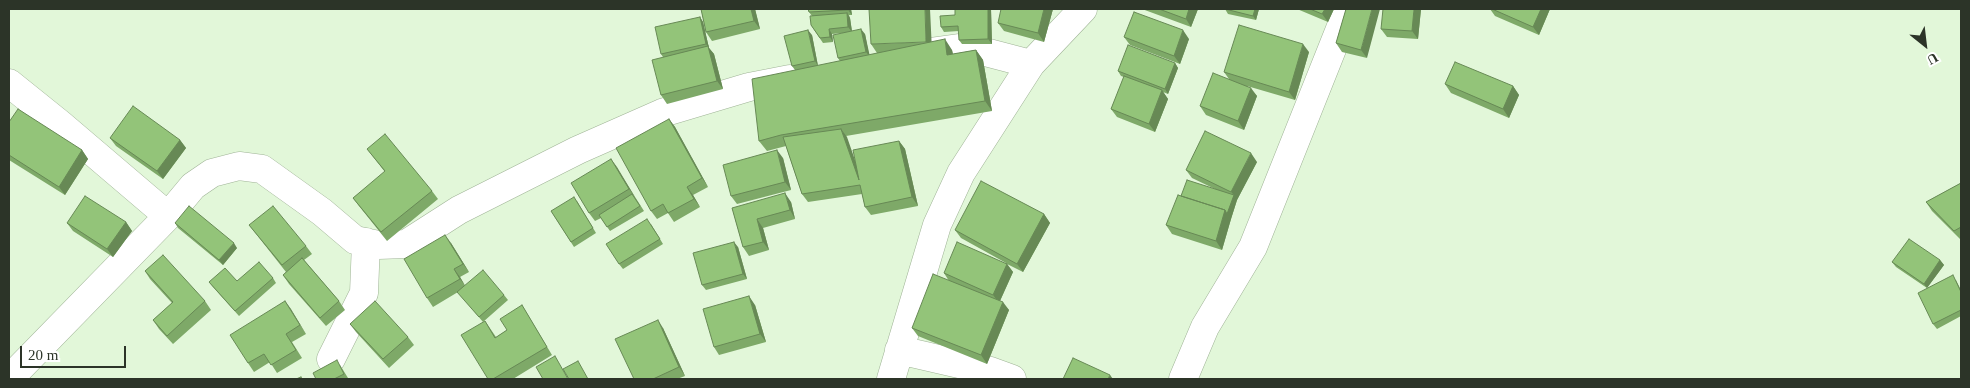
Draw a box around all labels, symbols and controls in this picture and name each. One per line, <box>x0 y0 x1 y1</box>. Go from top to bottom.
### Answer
north arrow <box>1900 20 1950 70</box>
text: U <box>1924 50 1941 68</box>
scale bar <box>22 336 129 368</box>
text: 20 m <box>28 347 58 363</box>

